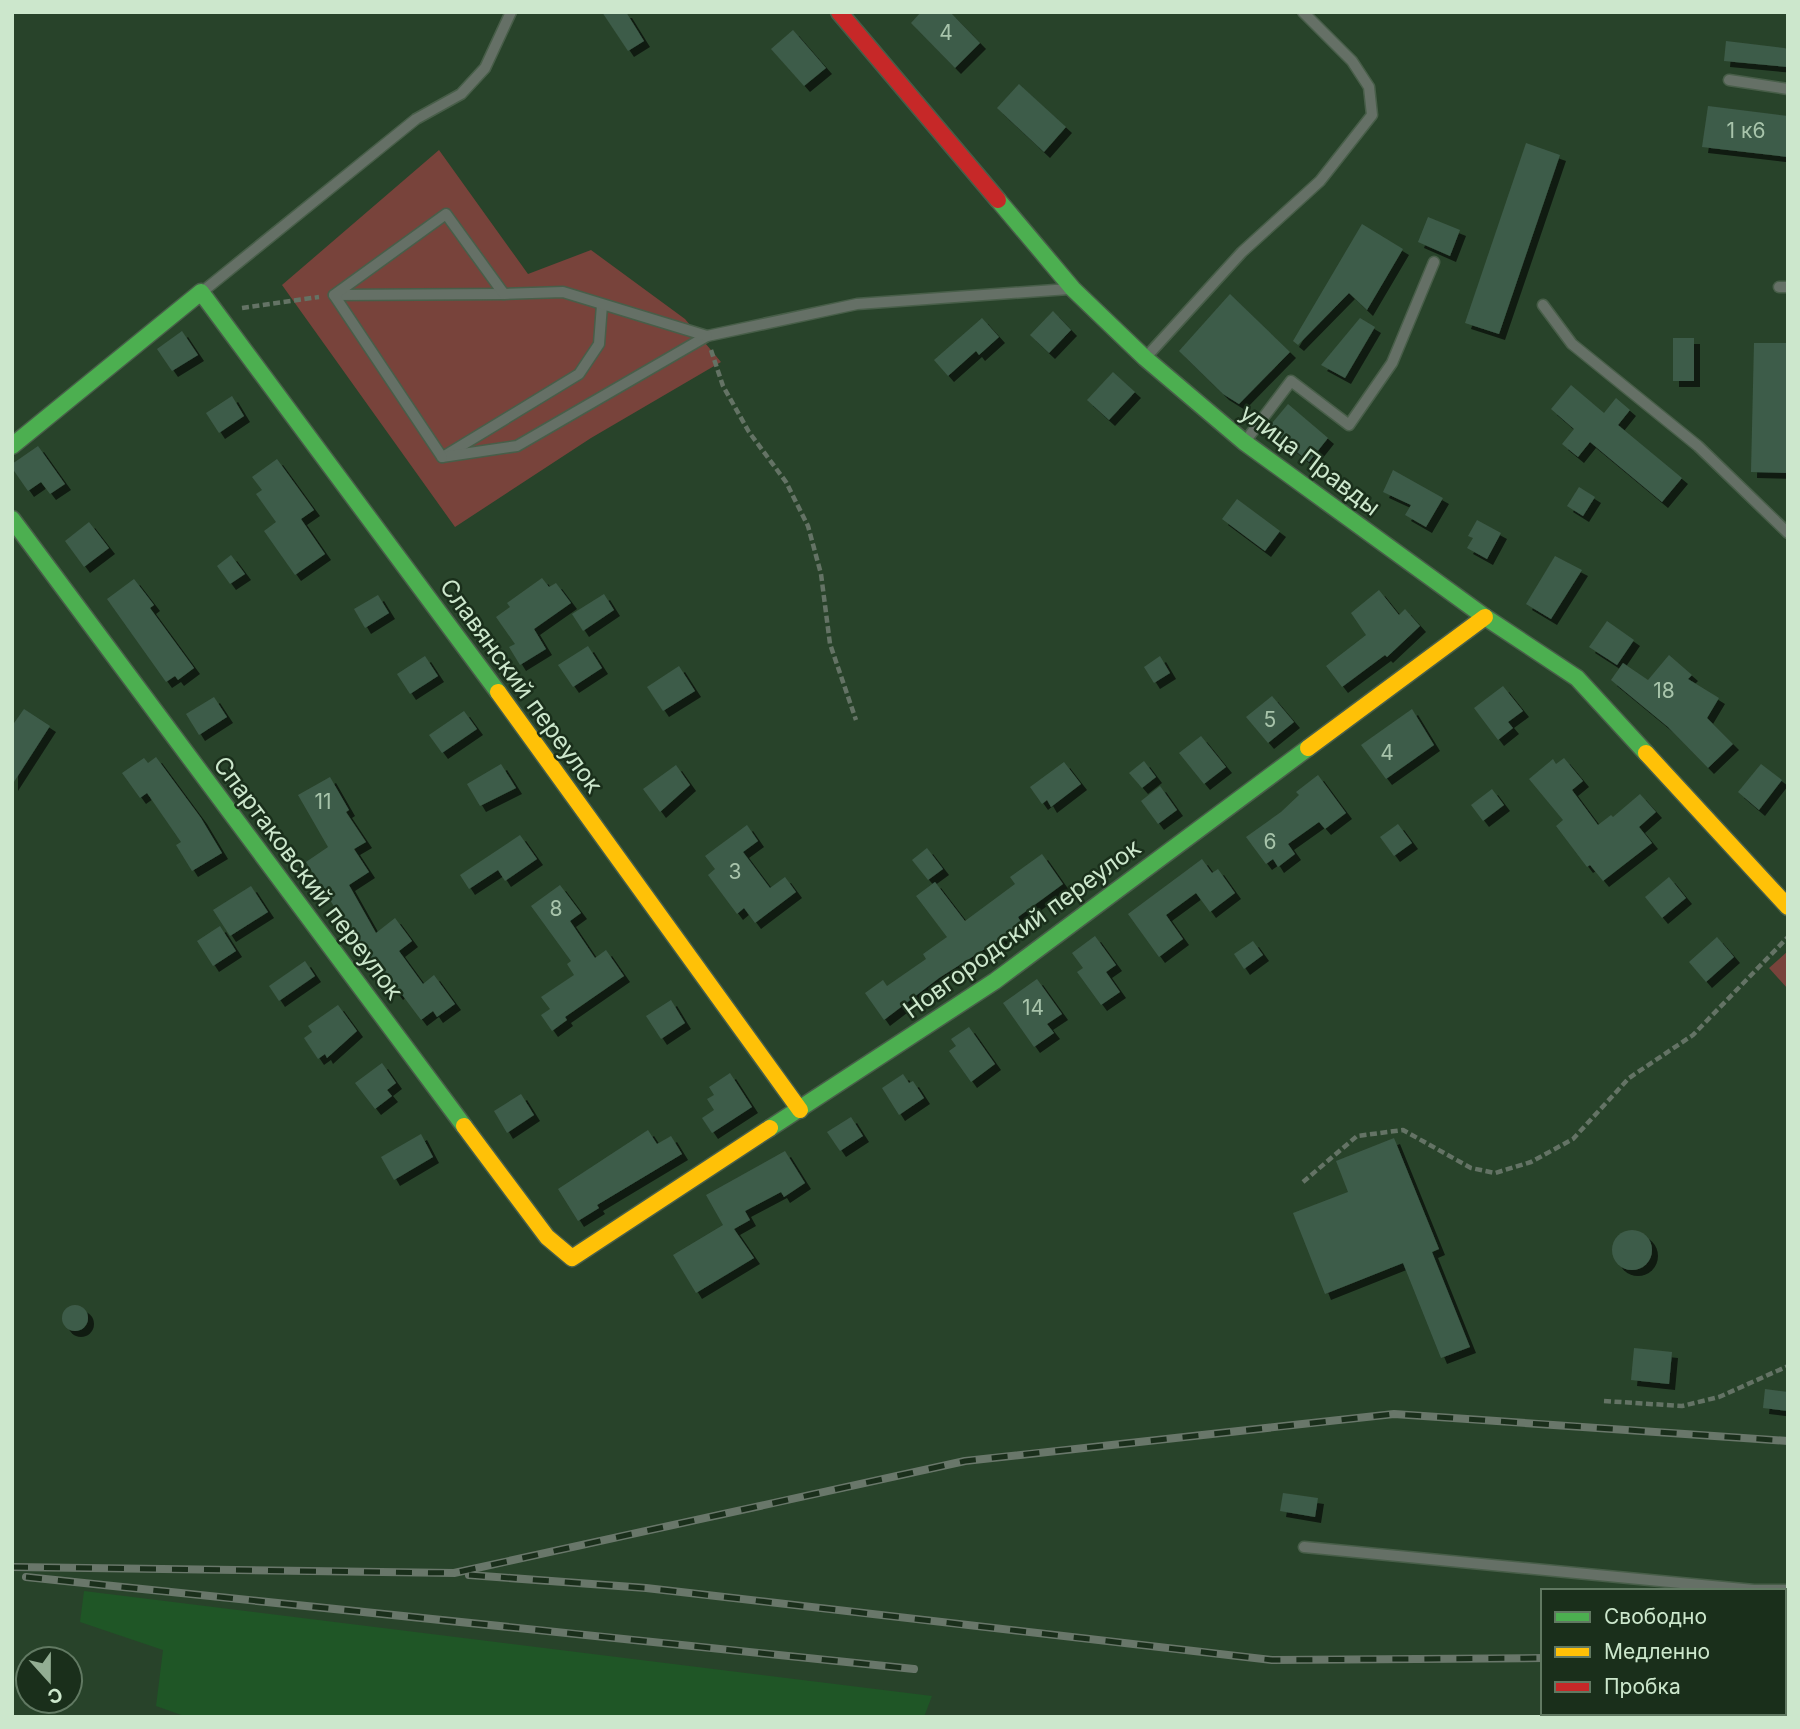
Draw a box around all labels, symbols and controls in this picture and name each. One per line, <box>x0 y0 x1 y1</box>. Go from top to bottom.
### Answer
house number: 4 <box>939 20 953 45</box>
house number: 1 к6 <box>1727 118 1765 143</box>
street label: улица Правды <box>1235 398 1386 522</box>
street label: Славянский переулок <box>434 573 609 798</box>
house number: 18 <box>1653 678 1675 703</box>
house number: 5 <box>1264 707 1276 732</box>
house number: 4 <box>1380 740 1394 765</box>
street label: Спартаковский переулок <box>208 751 409 1005</box>
house number: 11 <box>314 789 332 814</box>
house number: 6 <box>1263 829 1277 854</box>
street label: Новгородский переулок <box>897 833 1146 1024</box>
house number: 3 <box>729 859 741 884</box>
house number: 8 <box>550 896 563 921</box>
house number: 14 <box>1022 995 1044 1020</box>
legend <box>1541 1589 1786 1715</box>
text: Свободно <box>1604 1604 1707 1629</box>
text: Медленно <box>1604 1639 1710 1664</box>
north arrow <box>14 1645 84 1715</box>
text: Пробка <box>1604 1674 1681 1699</box>
text: С <box>44 1682 66 1709</box>

